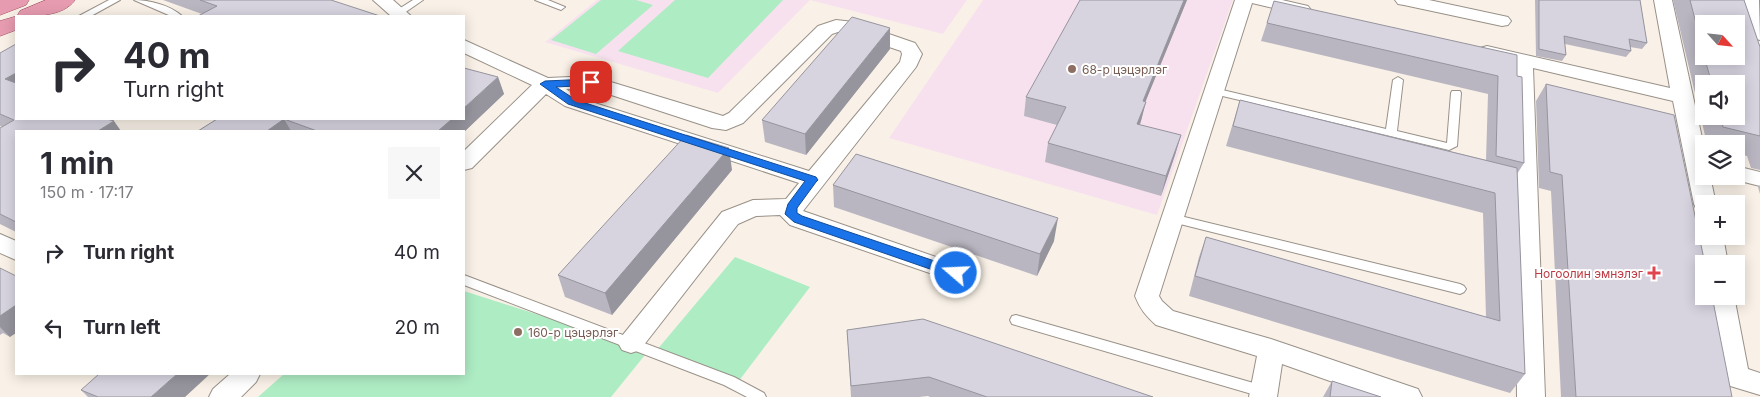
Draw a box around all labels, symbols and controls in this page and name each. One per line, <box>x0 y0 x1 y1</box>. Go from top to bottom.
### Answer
north arrow <box>1695 15 1745 65</box>
map controls <box>1695 15 1745 305</box>
text: 40 m <box>123 34 211 76</box>
icon: right <box>40 35 105 100</box>
pin <box>570 61 612 103</box>
place label: 68-р цэцэрлэг <box>1082 62 1167 77</box>
marker: 68-р цэцэрлэг <box>1066 63 1078 75</box>
icon: arrive <box>577 68 605 96</box>
button: sound <box>1695 75 1745 125</box>
text: Turn right <box>123 76 224 102</box>
button: layers <box>1695 135 1745 185</box>
text: 1 min <box>40 145 114 181</box>
button: close <box>388 147 440 199</box>
text: 150 m · 17:17 <box>40 182 134 202</box>
button: + <box>1695 195 1745 245</box>
icon: right <box>40 239 68 267</box>
text: Turn right <box>83 241 174 264</box>
text: 40 m <box>394 241 440 264</box>
position arrow <box>929 246 981 298</box>
button: − <box>1695 255 1745 305</box>
place label: Ногоолин эмнэлэг <box>1534 266 1643 281</box>
marker: Ногоолин эмнэлэг <box>1647 266 1661 280</box>
icon: left <box>40 314 68 342</box>
text: Turn left <box>83 316 161 339</box>
text: 20 m <box>394 316 440 339</box>
place label: 160-р цэцэрлэг <box>528 325 618 340</box>
marker: 160-р цэцэрлэг <box>512 326 524 338</box>

